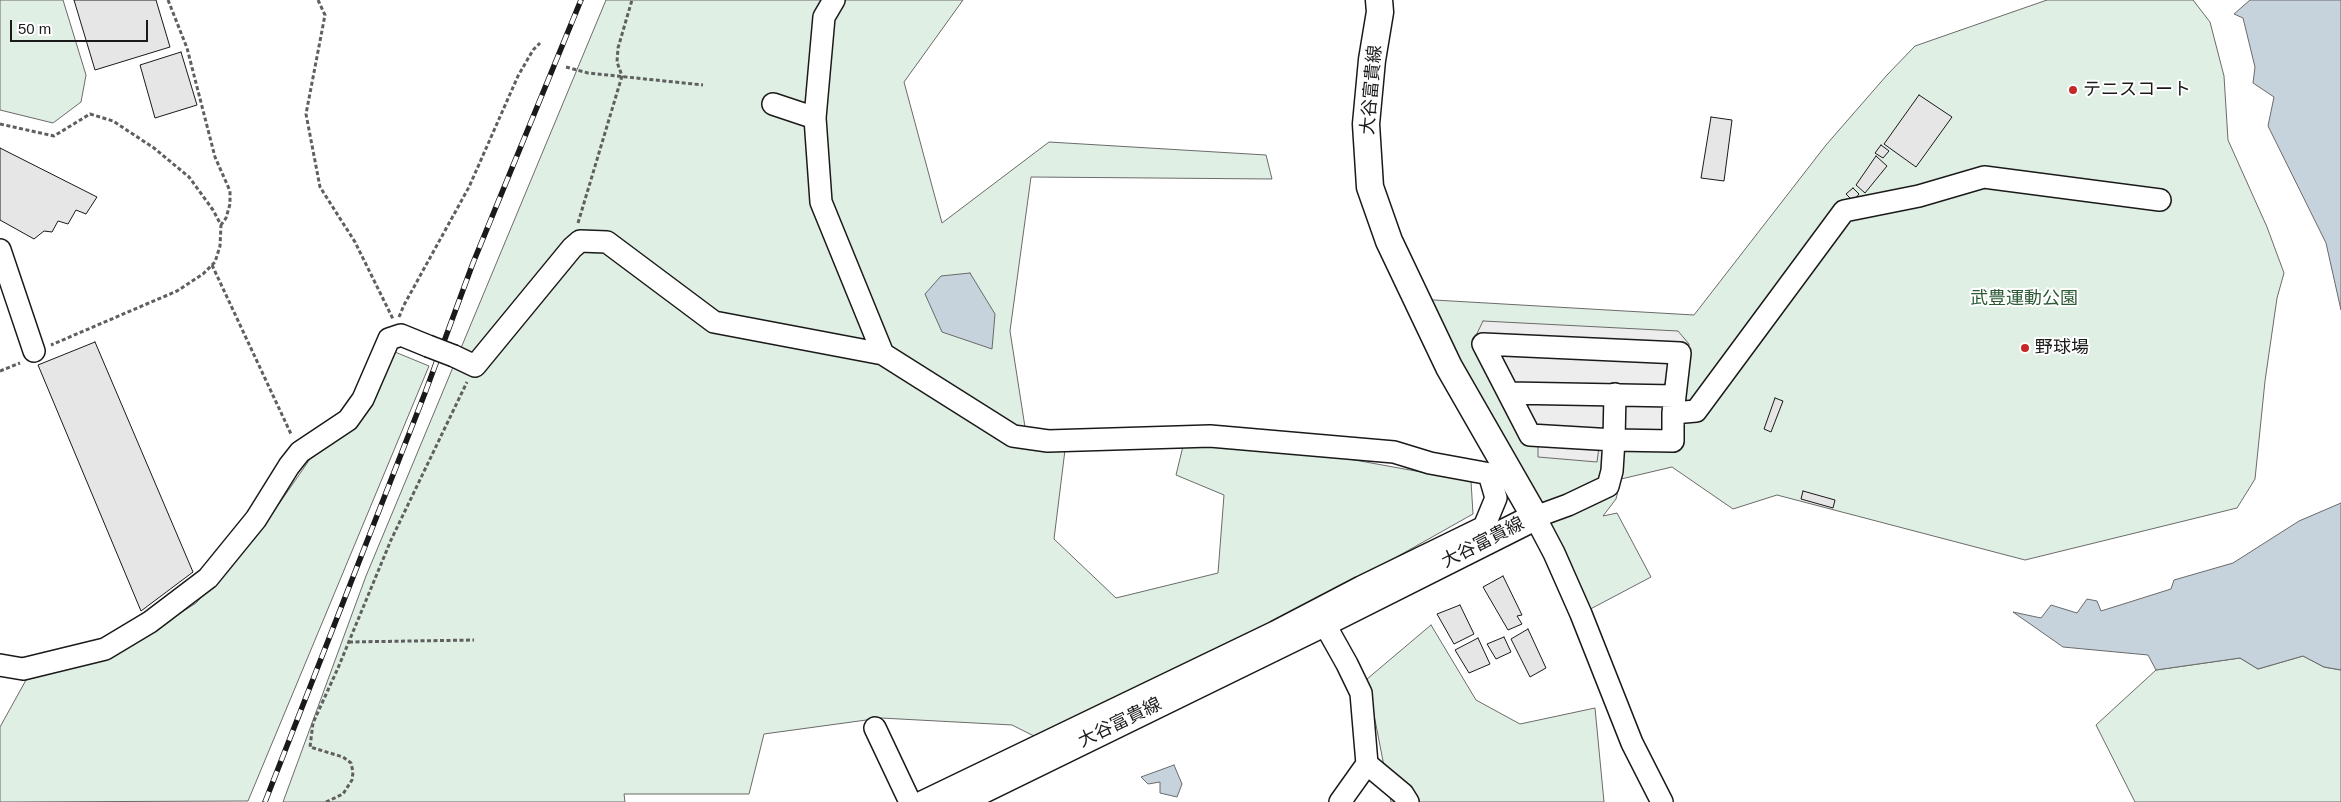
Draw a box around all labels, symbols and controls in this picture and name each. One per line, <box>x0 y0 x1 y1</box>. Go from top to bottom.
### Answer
scale bar <box>12 10 150 42</box>
text: 50 m <box>18 20 51 37</box>
street label: 大谷富貴線 <box>1357 44 1387 136</box>
place label: テニスコート <box>2083 79 2191 101</box>
marker: テニスコート <box>2067 84 2079 96</box>
park label: 武豊運動公園 <box>1970 288 2078 310</box>
place label: 野球場 <box>2035 337 2089 359</box>
marker: 野球場 <box>2019 342 2031 354</box>
street label: 大谷富貴線 <box>1438 513 1528 573</box>
street label: 大谷富貴線 <box>1075 694 1165 752</box>

